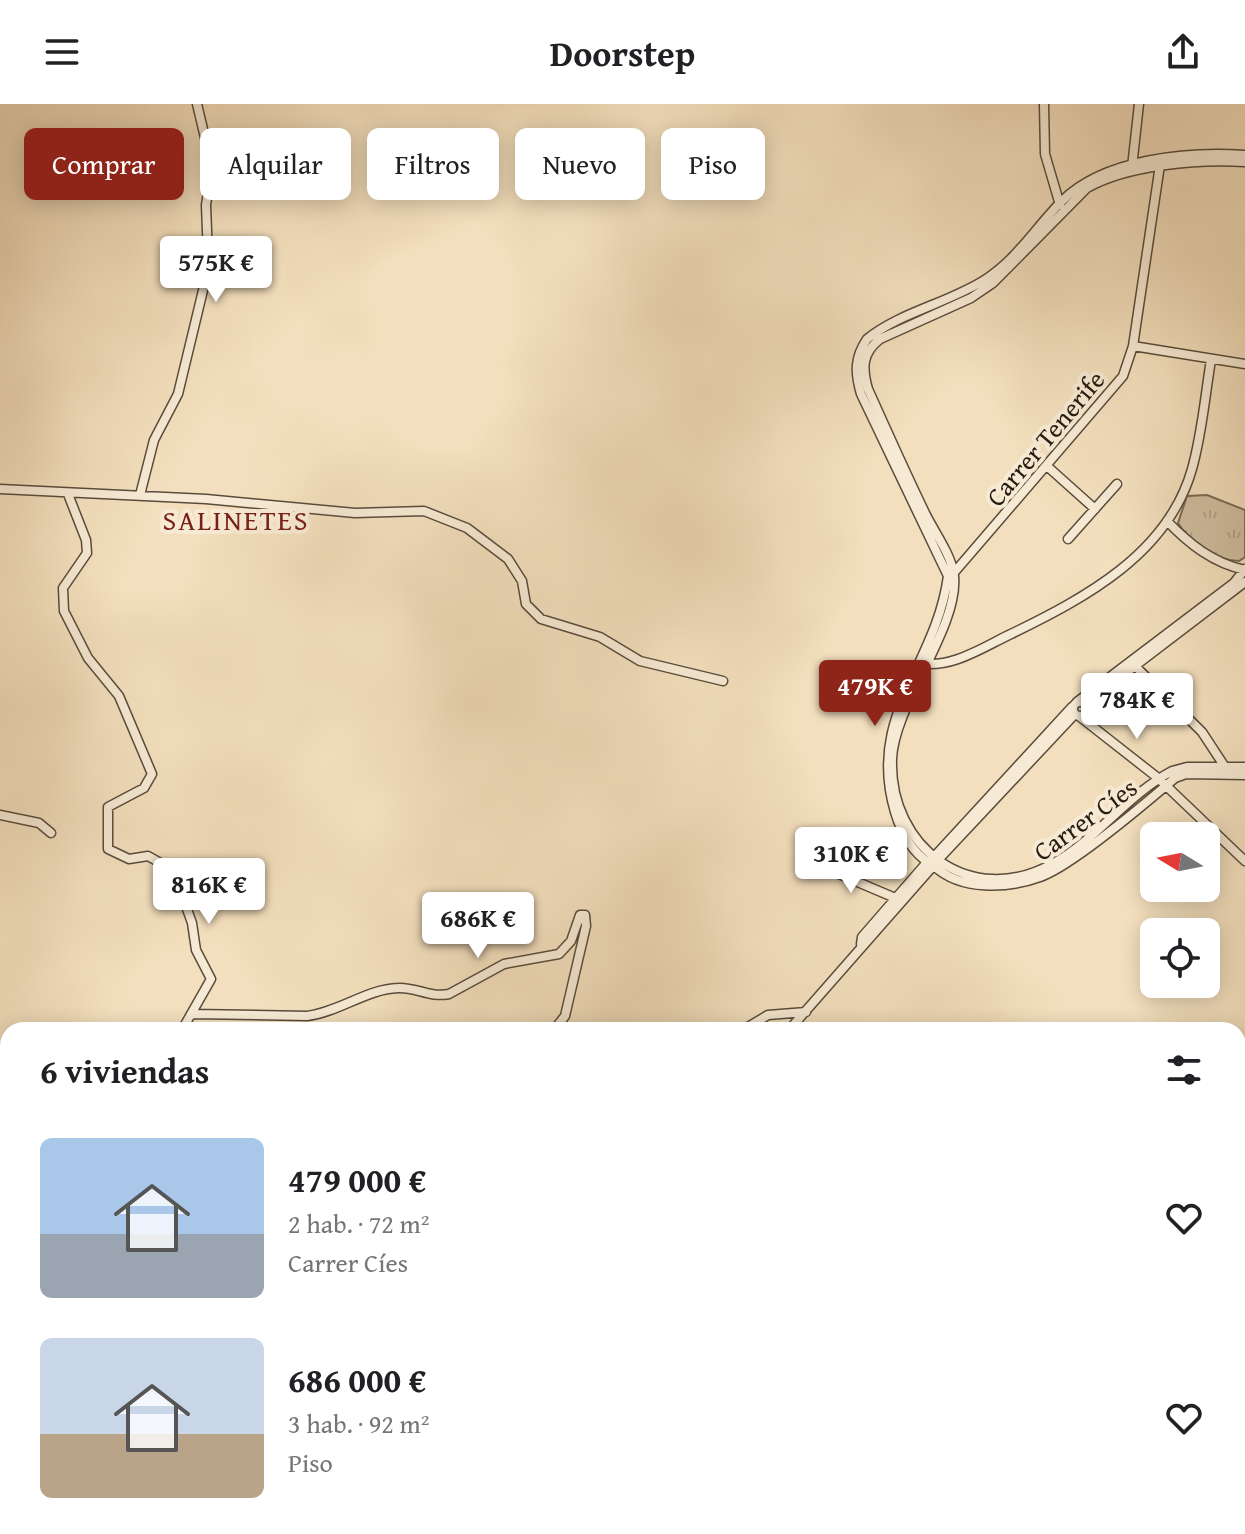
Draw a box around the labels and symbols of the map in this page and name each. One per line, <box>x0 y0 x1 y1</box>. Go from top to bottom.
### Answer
pin: 575K € <box>151 236 281 304</box>
street label: Carrer Tenerife <box>976 361 1114 515</box>
district label: SALINETES <box>163 499 309 540</box>
pin: 479K € <box>810 660 940 728</box>
pin: 784K € <box>1072 673 1202 741</box>
street label: Carrer Cíes <box>1025 768 1145 870</box>
north arrow <box>1140 822 1220 902</box>
pin: 310K € <box>786 827 916 895</box>
pin: 816K € <box>144 858 274 926</box>
pin: 686K € <box>413 892 543 960</box>

